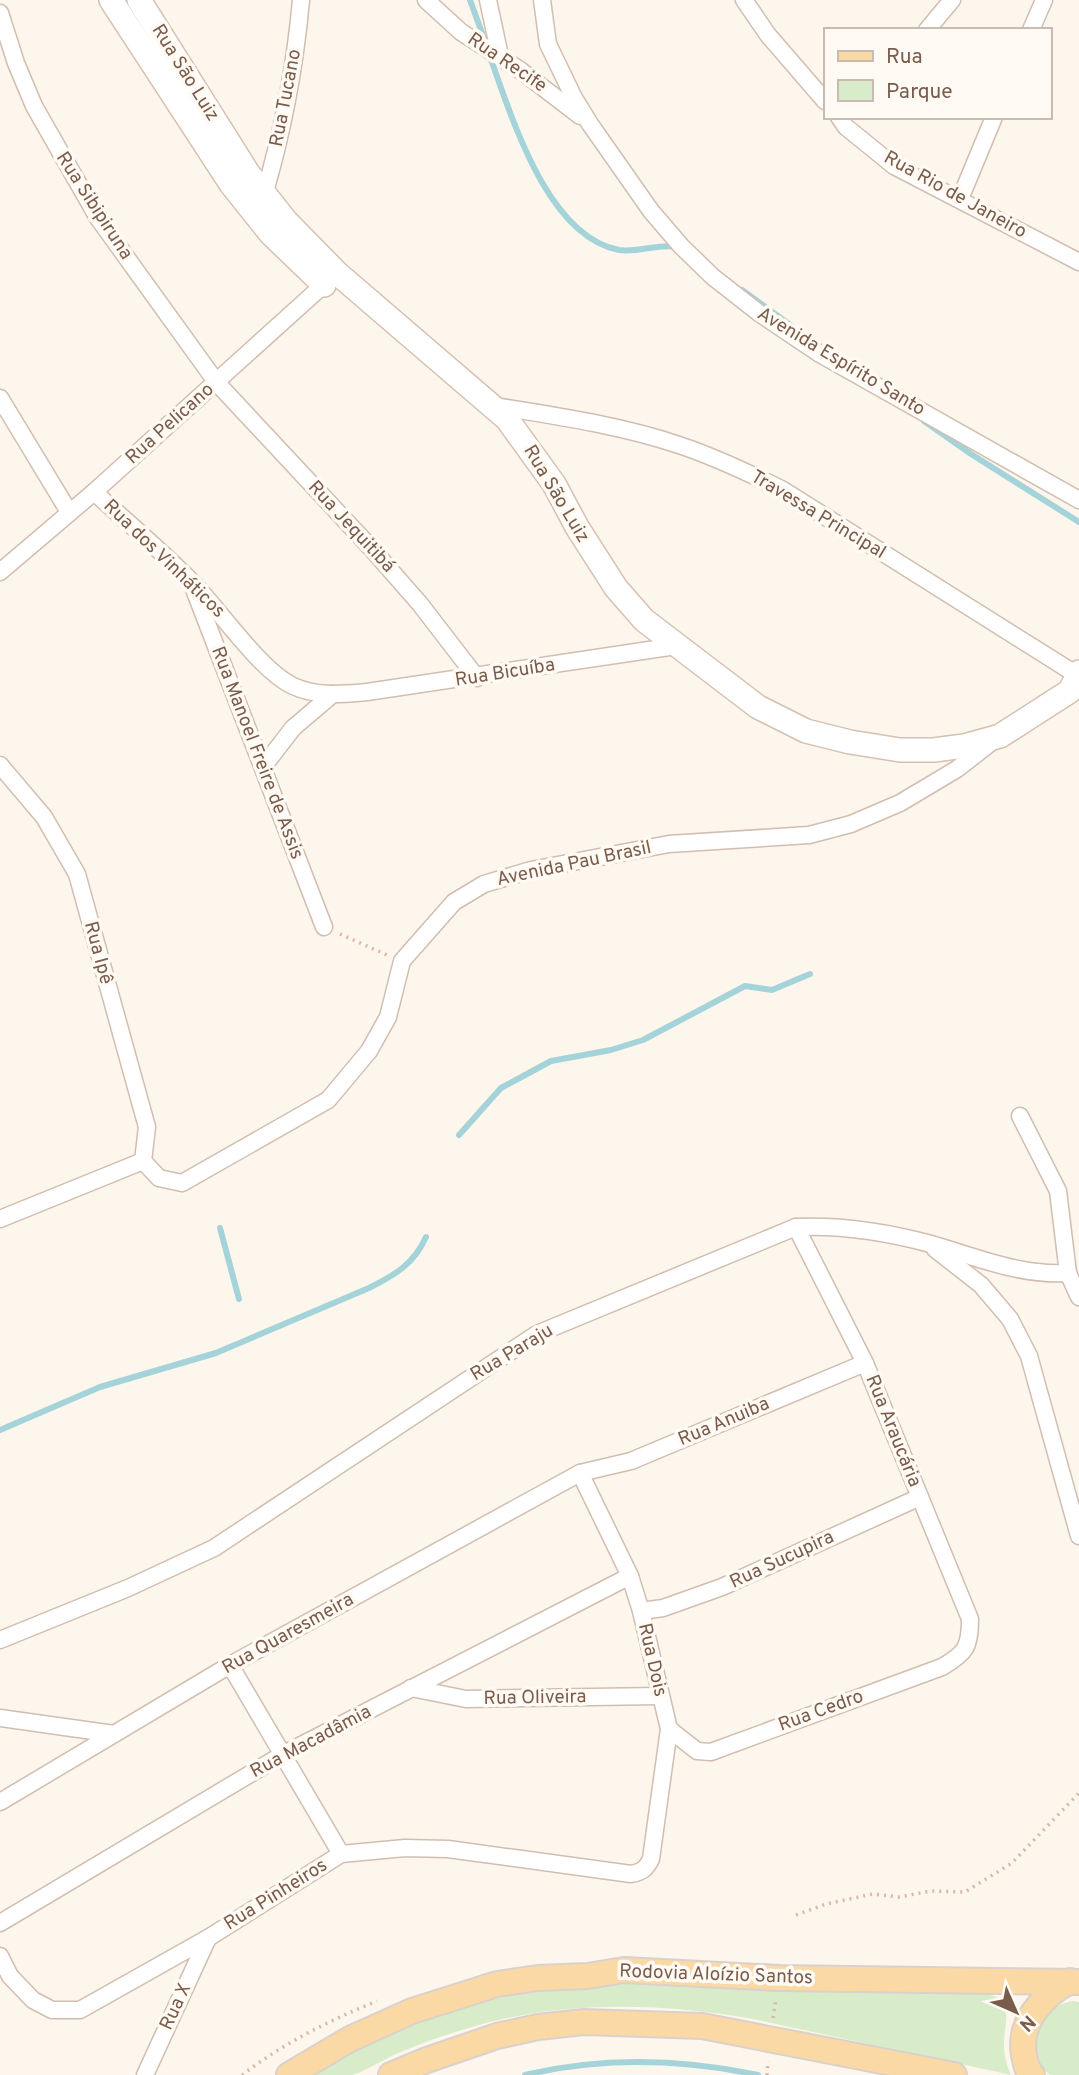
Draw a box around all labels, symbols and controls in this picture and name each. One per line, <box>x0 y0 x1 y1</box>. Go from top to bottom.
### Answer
street label: Rua São Luiz <box>146 20 224 126</box>
street label: Rua Recife <box>463 28 551 98</box>
legend <box>824 28 1051 119</box>
text: Rua <box>886 44 923 71</box>
street label: Rua Tucano <box>265 47 307 149</box>
text: Parque <box>886 79 953 106</box>
street label: Rua Rio de Janeiro <box>879 146 1031 244</box>
street label: Rua Sibipiruna <box>50 148 138 264</box>
street label: Avenida Espírito Santo <box>753 302 929 422</box>
street label: Rua Pelicano <box>121 378 219 470</box>
street label: Rua São Luiz <box>517 441 595 547</box>
street label: Travessa Principal <box>746 465 890 565</box>
street label: Rua Jequitibá <box>302 476 400 578</box>
street label: Rua dos Vinháticos <box>98 495 230 623</box>
street label: Rua Manoel Freire de Assis <box>205 643 309 863</box>
street label: Rua Bicuíba <box>453 653 557 693</box>
street label: Avenida Pau Brasil <box>494 836 654 892</box>
street label: Rua Ipê <box>78 919 118 987</box>
street label: Rua Paraju <box>466 1319 558 1387</box>
street label: Rua Araucária <box>860 1371 926 1491</box>
street label: Rua Anuiba <box>675 1392 773 1452</box>
street label: Rua Sucupira <box>726 1525 838 1595</box>
street label: Rua Quaresmeira <box>218 1588 358 1680</box>
street label: Rua Dois <box>632 1621 672 1699</box>
street label: Rua Oliveira <box>483 1685 587 1711</box>
street label: Rua Cedro <box>775 1685 867 1737</box>
street label: Rua Macadâmia <box>246 1700 376 1784</box>
street label: Rua Pinheiros <box>220 1854 332 1936</box>
street label: Rodovia Aloízio Santos <box>619 1960 813 1990</box>
north arrow <box>981 1977 1051 2047</box>
street label: Rua X <box>155 1980 197 2034</box>
text: N <box>1013 2009 1040 2036</box>

